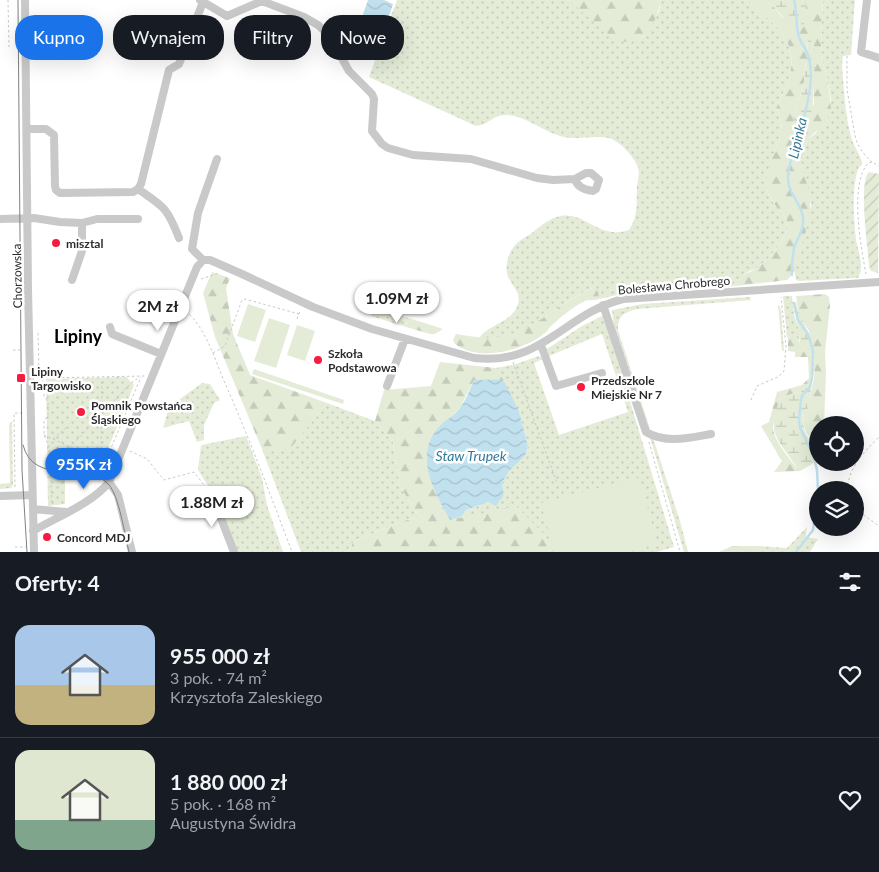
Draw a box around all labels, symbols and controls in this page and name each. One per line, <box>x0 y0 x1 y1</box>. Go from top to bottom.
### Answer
chip: Kupno <box>15 15 103 60</box>
chip: Wynajem <box>113 15 224 60</box>
chip: Filtry <box>234 15 311 60</box>
chip: Nowe <box>321 15 404 60</box>
water label: Lipinka <box>784 116 810 160</box>
place label: misztal <box>66 236 103 251</box>
marker: misztal <box>50 237 62 249</box>
street label: Chorzowska <box>9 244 25 308</box>
street label: Bolesława Chrobrego <box>617 273 731 297</box>
pin: 1.09M zł <box>345 282 449 324</box>
text: 1.09M zł <box>365 288 429 307</box>
pin: 2M zł <box>123 290 193 332</box>
text: 2M zł <box>138 296 178 315</box>
district label: Lipiny <box>54 325 103 347</box>
place label: Szkoła Podstawowa <box>328 346 397 375</box>
marker: Szkoła Podstawowa <box>312 354 324 366</box>
place label: Lipiny Targowisko <box>31 364 91 393</box>
marker: Lipiny Targowisko <box>15 372 27 384</box>
place label: Przedszkole Miejskie Nr 7 <box>591 373 662 402</box>
marker: Przedszkole Miejskie Nr 7 <box>575 381 587 393</box>
place label: Pomnik Powstańca Śląskiego <box>91 398 192 427</box>
marker: Pomnik Powstańca Śląskiego <box>75 406 87 418</box>
map controls <box>809 416 864 536</box>
button: locate <box>809 416 864 471</box>
water label: Staw Trupek <box>436 447 507 464</box>
pin: 955K zł <box>38 448 130 490</box>
text: 955K zł <box>56 454 112 473</box>
button: layers <box>809 481 864 536</box>
pin: 1.88M zł <box>160 486 264 528</box>
text: 1.88M zł <box>180 492 244 511</box>
place label: Concord MDJ <box>57 530 130 545</box>
marker: Concord MDJ <box>41 531 53 543</box>
icon: filters <box>836 568 864 596</box>
text: Oferty: 4 <box>15 570 100 595</box>
text: 955 000 zł <box>170 643 270 668</box>
icon: home <box>55 645 115 705</box>
icon: heart <box>836 661 864 689</box>
text: 3 pok. · 74 m² <box>170 668 267 687</box>
text: Krzysztofa Zaleskiego <box>170 687 322 706</box>
text: 1 880 000 zł <box>170 769 287 794</box>
icon: home <box>55 770 115 830</box>
icon: heart <box>836 786 864 814</box>
text: 5 pok. · 168 m² <box>170 794 276 813</box>
text: Augustyna Świdra <box>170 813 296 832</box>

